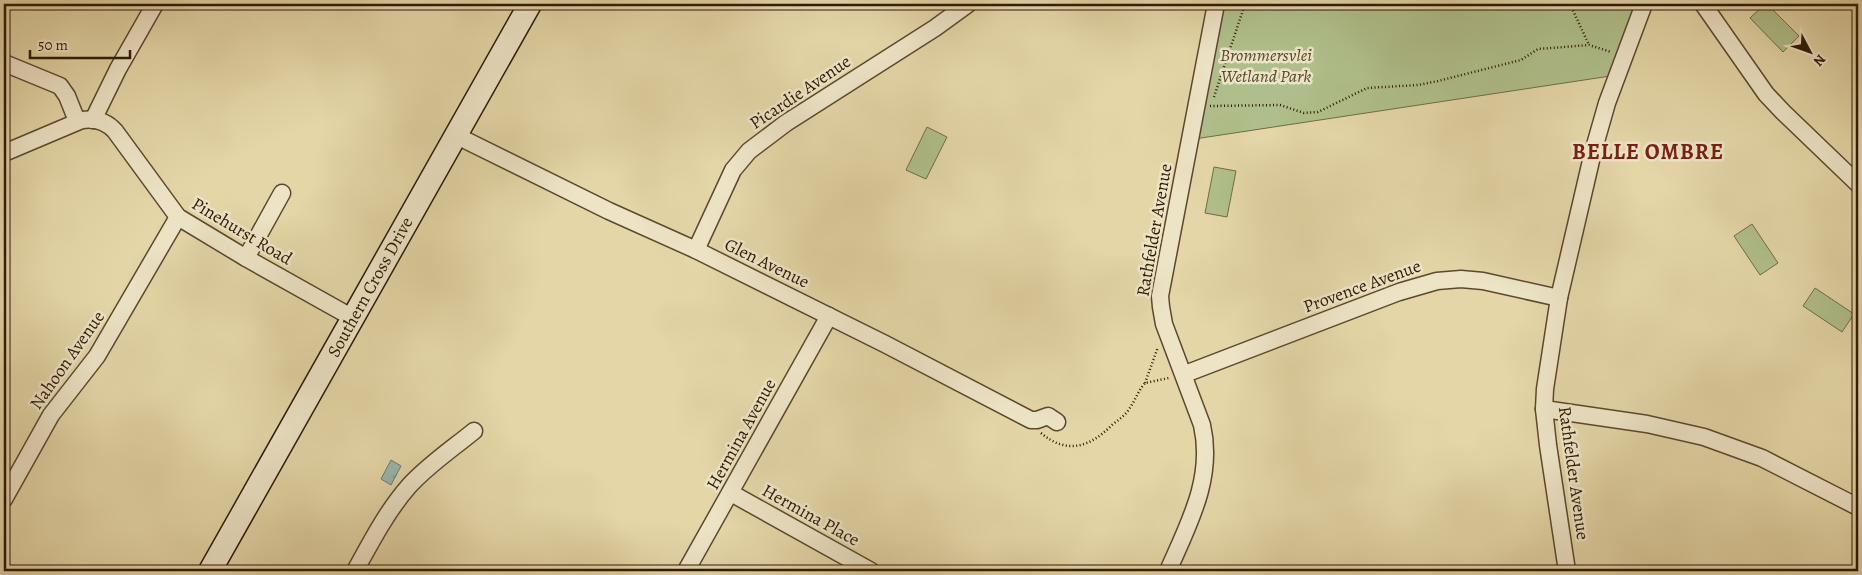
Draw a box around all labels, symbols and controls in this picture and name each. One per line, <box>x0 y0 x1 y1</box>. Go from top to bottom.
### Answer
scale bar <box>30 28 130 60</box>
north arrow <box>1784 28 1834 78</box>
text: 50 m <box>38 35 68 55</box>
park label: Brommersvlei Wetland Park <box>1220 43 1312 88</box>
street label: Picardie Avenue <box>745 49 855 135</box>
text: N <box>1809 50 1830 70</box>
district label: BELLE OMBRE <box>1572 137 1724 167</box>
street label: Rathfelder Avenue <box>1131 162 1177 298</box>
street label: Pinehurst Road <box>187 192 297 271</box>
street label: Southern Cross Drive <box>321 213 419 361</box>
street label: Glen Avenue <box>721 232 813 294</box>
street label: Provence Avenue <box>1300 254 1424 318</box>
street label: Nahoon Avenue <box>24 306 110 414</box>
street label: Hermina Avenue <box>701 374 781 494</box>
street label: Rathfelder Avenue <box>1553 405 1595 541</box>
street label: Hermina Place <box>758 478 864 552</box>

